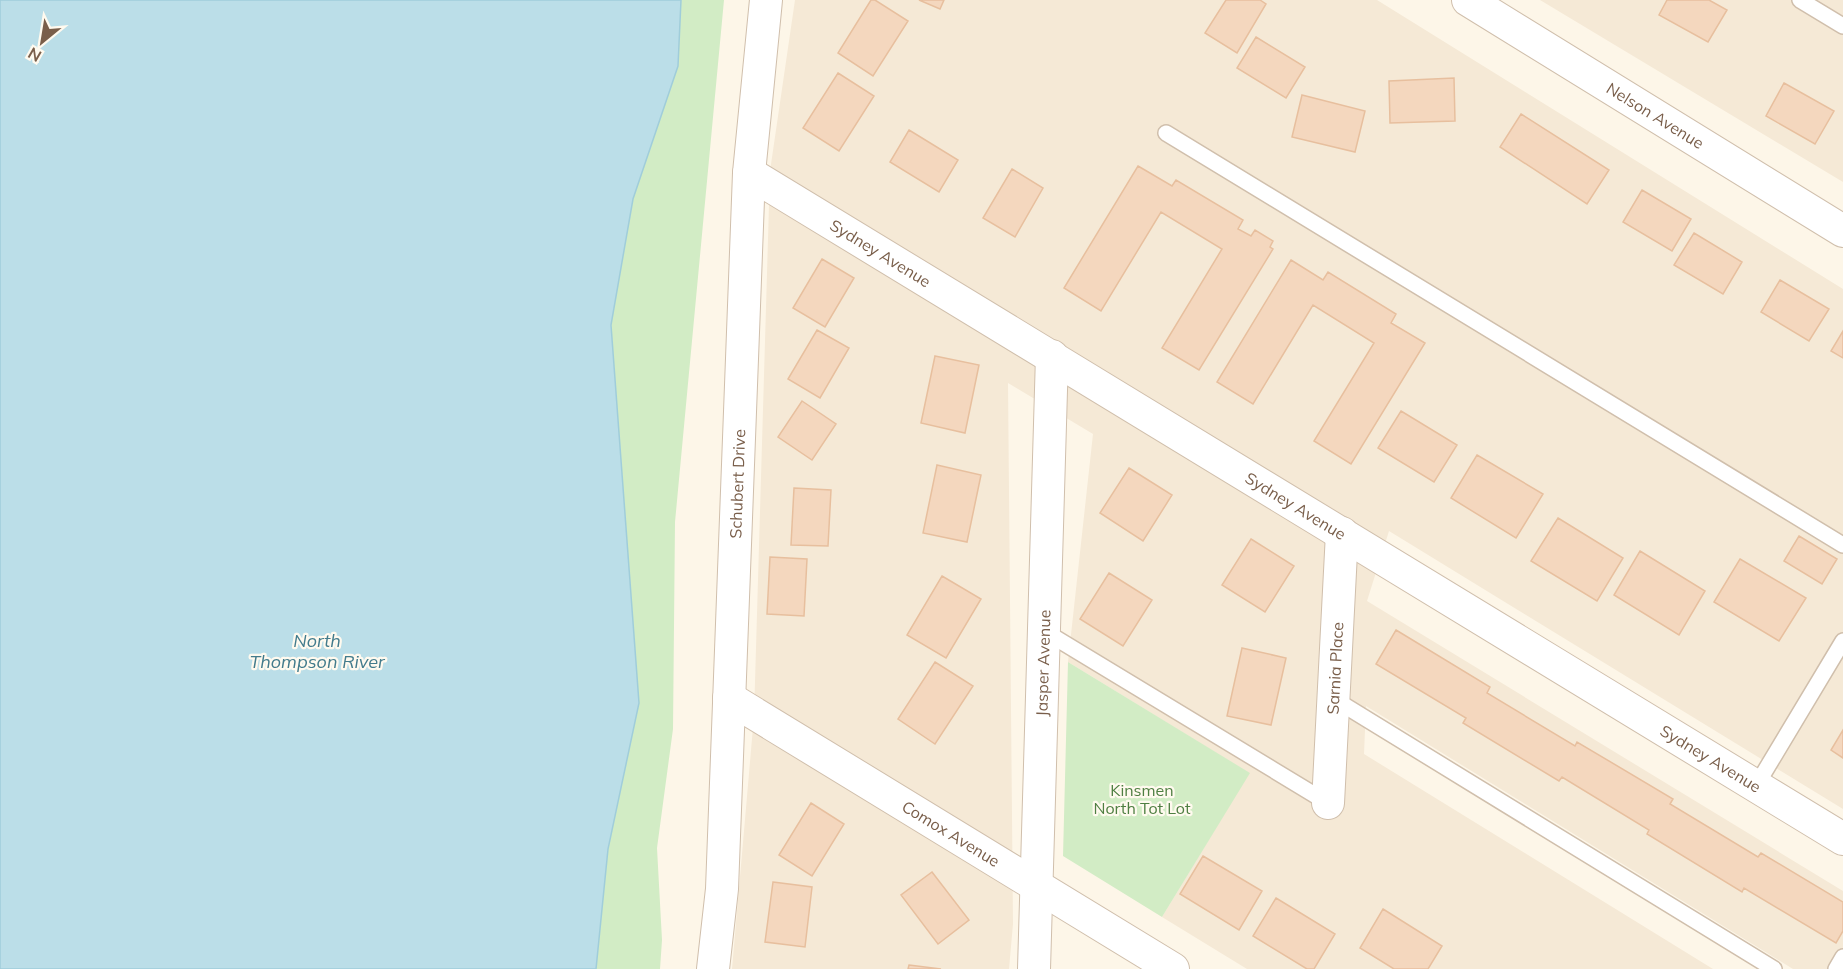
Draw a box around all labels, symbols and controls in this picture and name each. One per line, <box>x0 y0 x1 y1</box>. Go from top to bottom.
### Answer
north arrow <box>12 12 72 72</box>
text: N <box>24 43 45 67</box>
street label: Nelson Avenue <box>1603 78 1708 153</box>
street label: Sydney Avenue <box>827 215 935 291</box>
street label: Schubert Drive <box>725 429 749 539</box>
street label: Sydney Avenue <box>1242 468 1350 544</box>
street label: Jasper Avenue <box>1031 609 1055 717</box>
street label: Sarnia Place <box>1323 621 1347 715</box>
water label: North Thompson River <box>249 629 386 673</box>
street label: Sydney Avenue <box>1657 720 1765 797</box>
park label: Kinsmen North Tot Lot <box>1093 780 1191 818</box>
street label: Comox Avenue <box>898 796 1004 871</box>

